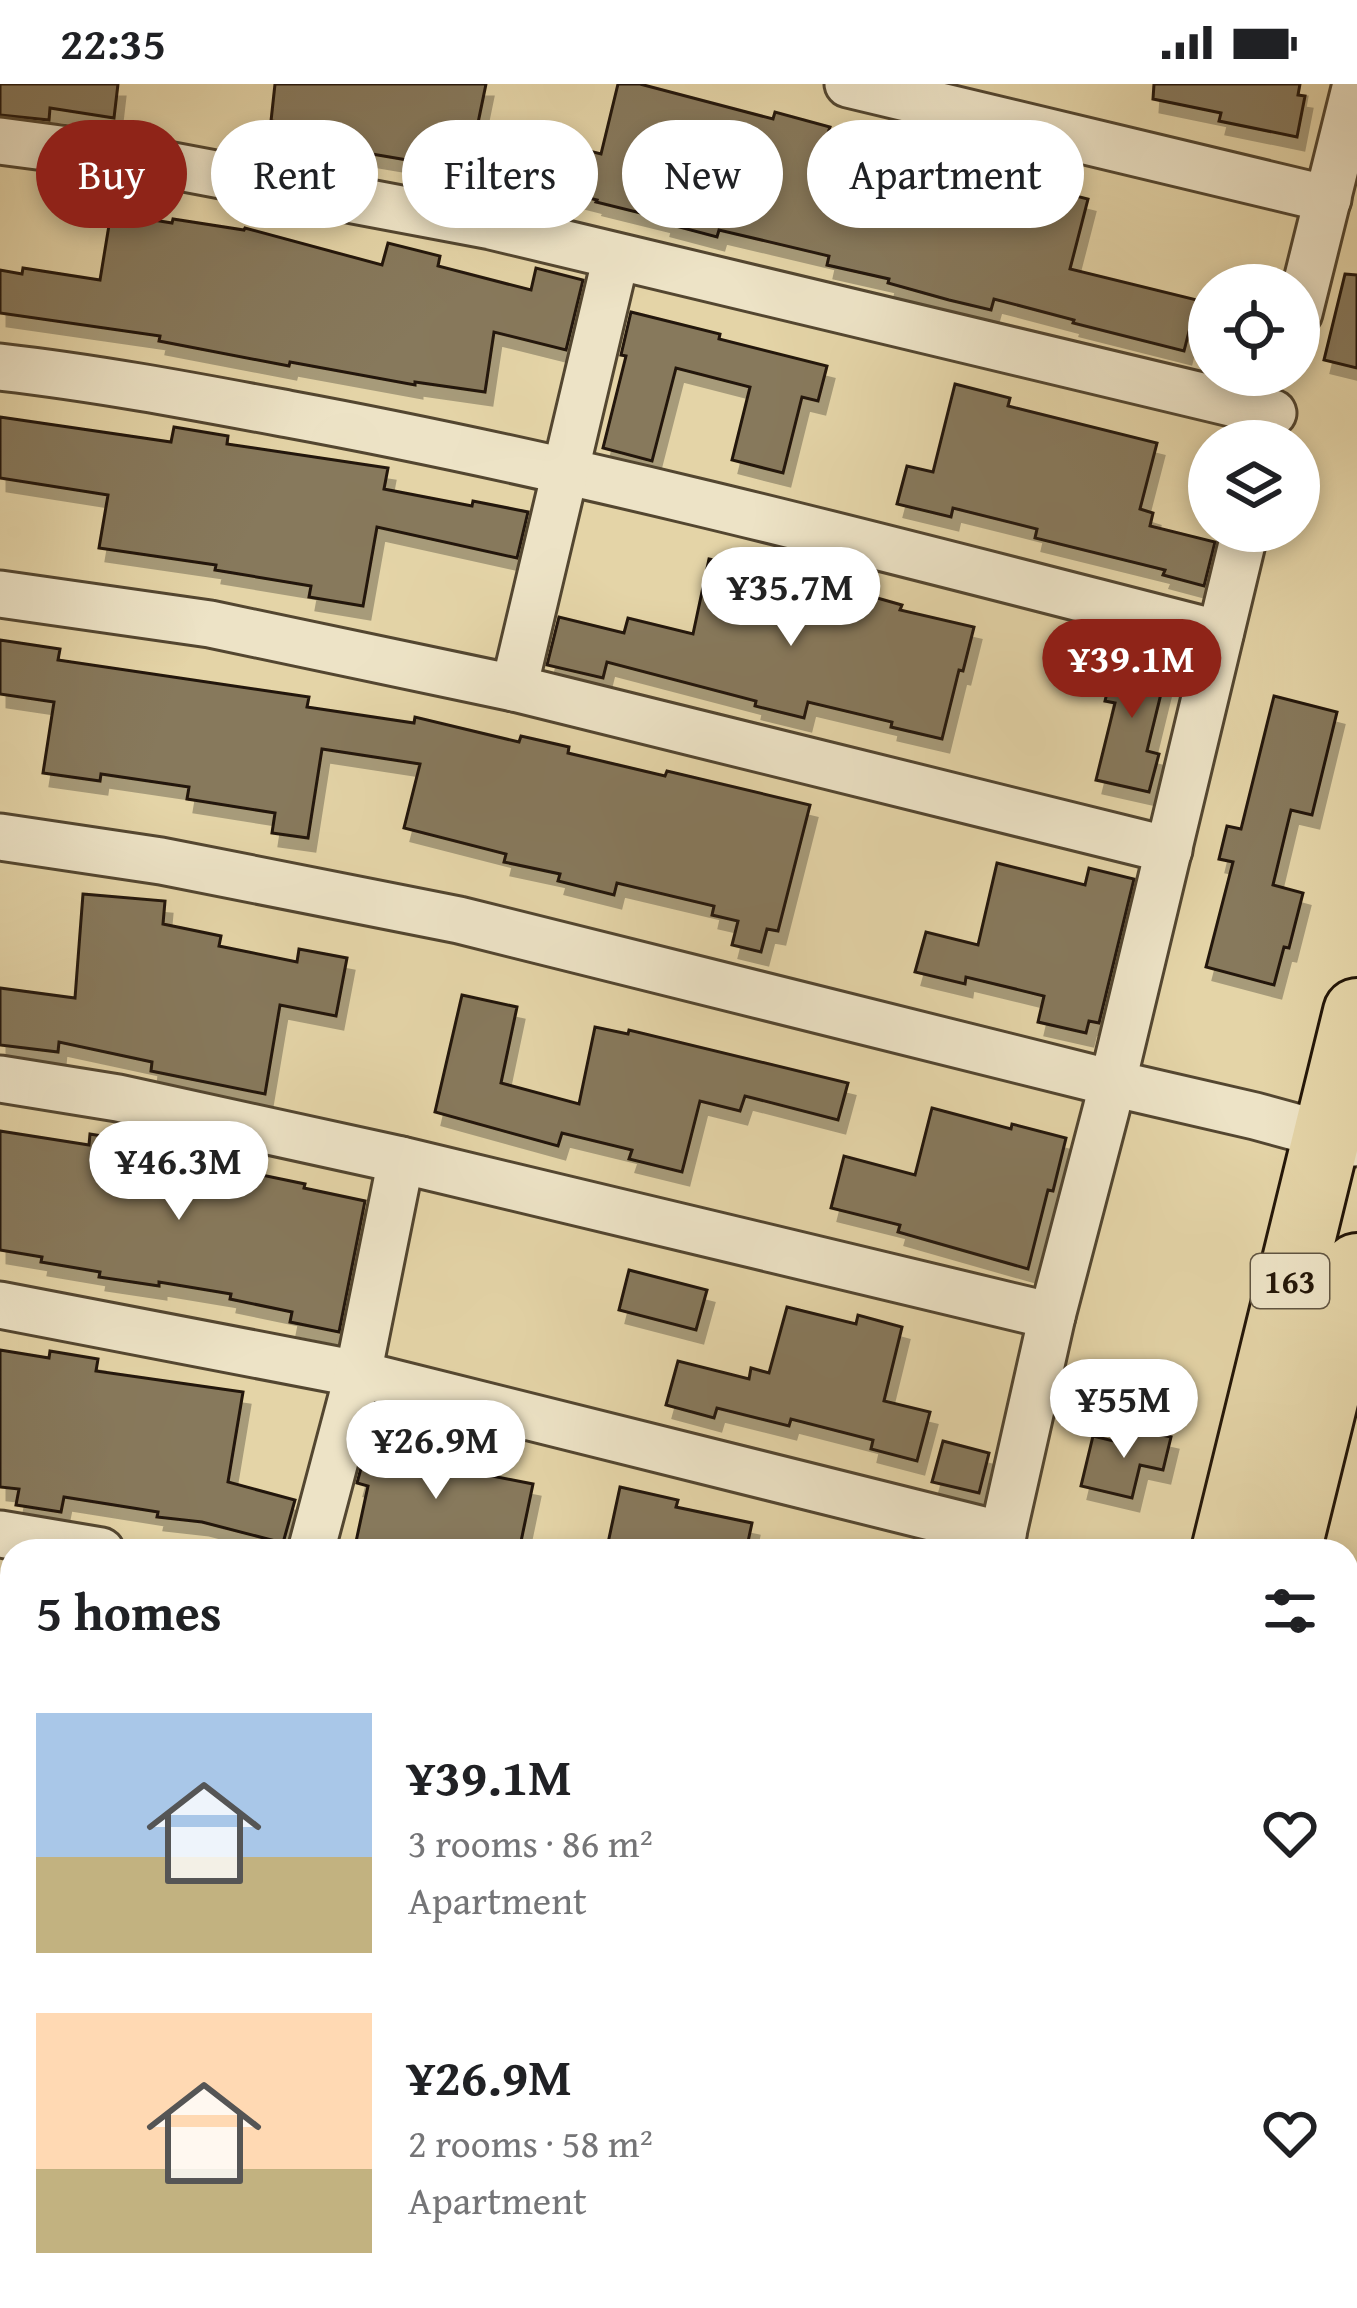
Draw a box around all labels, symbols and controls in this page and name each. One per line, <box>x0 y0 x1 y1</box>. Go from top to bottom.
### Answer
text: 22:35 <box>60 10 166 75</box>
chip: Buy <box>36 120 187 228</box>
chip: Rent <box>211 120 378 228</box>
chip: Filters <box>402 120 598 228</box>
chip: New <box>622 120 783 228</box>
chip: Apartment <box>807 120 1084 228</box>
map controls <box>1188 264 1320 552</box>
button: locate <box>1188 264 1320 396</box>
button: layers <box>1188 420 1320 552</box>
pin: ¥35.7M <box>693 547 889 649</box>
text: ¥35.7M <box>728 557 854 614</box>
pin: ¥39.1M <box>1034 619 1230 721</box>
text: ¥39.1M <box>1069 629 1195 686</box>
pin: ¥46.3M <box>81 1121 277 1223</box>
text: ¥46.3M <box>116 1131 242 1188</box>
road number: 163 <box>1251 1254 1329 1308</box>
pin: ¥55M <box>1053 1359 1195 1461</box>
text: ¥55M <box>1077 1369 1171 1426</box>
pin: ¥26.9M <box>338 1400 534 1502</box>
text: ¥26.9M <box>373 1410 499 1467</box>
text: 5 homes <box>36 1574 222 1649</box>
icon: filters <box>1257 1578 1323 1644</box>
text: ¥39.1M <box>408 1739 572 1814</box>
icon: home <box>132 1761 276 1905</box>
icon: heart <box>1257 1800 1323 1866</box>
text: 3 rooms · 86 m² <box>408 1814 653 1871</box>
text: Apartment <box>408 1871 587 1928</box>
text: ¥26.9M <box>408 2039 572 2114</box>
icon: home <box>132 2061 276 2205</box>
icon: heart <box>1257 2100 1323 2166</box>
text: 2 rooms · 58 m² <box>408 2114 653 2171</box>
text: Apartment <box>408 2171 587 2228</box>

